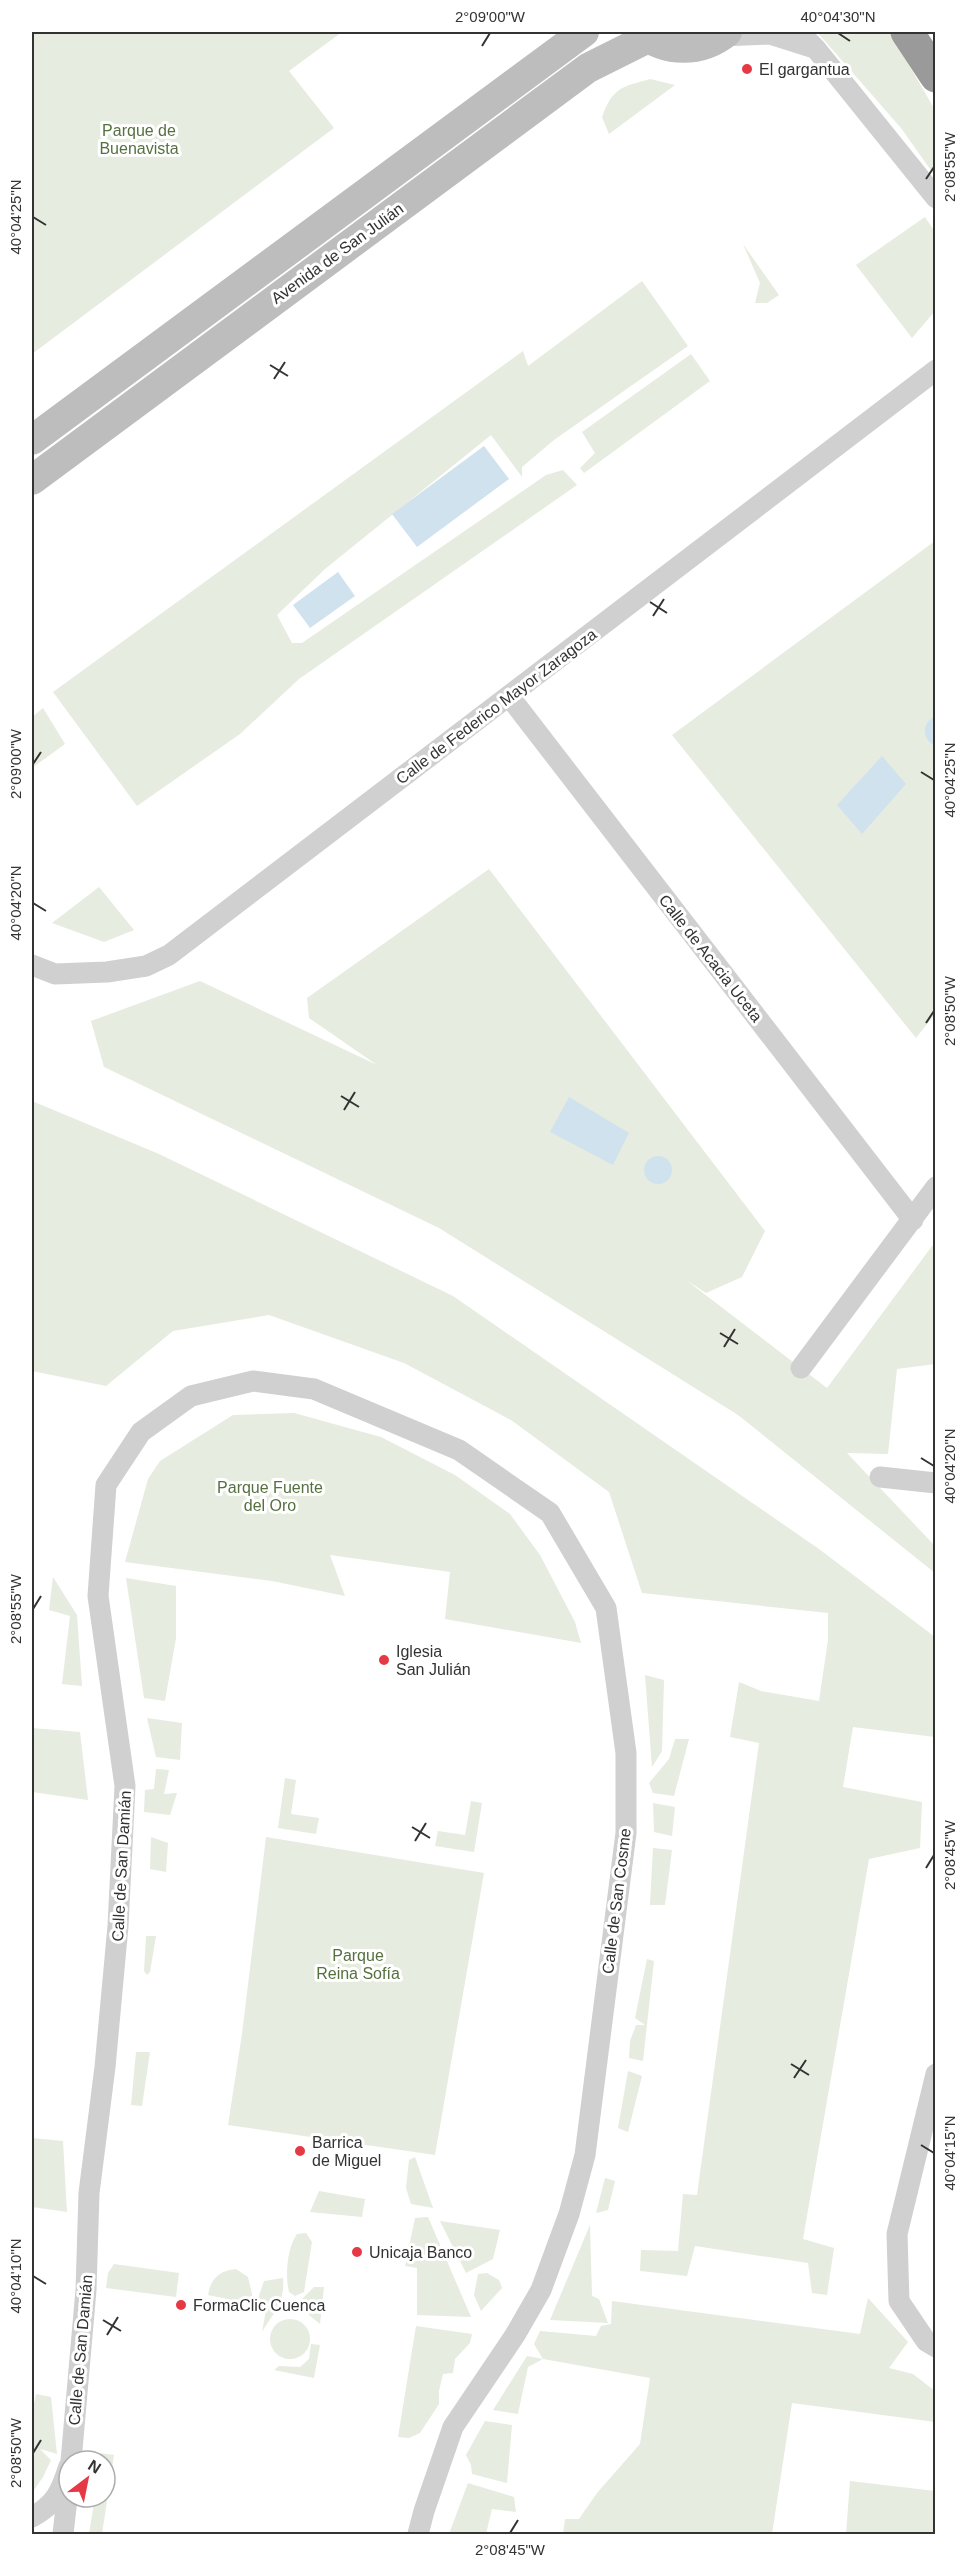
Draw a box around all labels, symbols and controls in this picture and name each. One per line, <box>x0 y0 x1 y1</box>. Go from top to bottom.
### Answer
text: 2°09'00"W <box>455 8 526 25</box>
text: 40°04'30"N <box>800 8 876 25</box>
place label: El gargantua <box>759 61 850 78</box>
marker: El gargantua <box>740 62 754 76</box>
park label: Parque de Buenavista <box>99 122 179 157</box>
text: 2°08'55"W <box>941 131 958 202</box>
text: 40°04'25"N <box>7 179 24 255</box>
street label: Avenida de San Julián <box>268 200 407 307</box>
street label: Calle de Federico Mayor Zaragoza <box>393 625 600 787</box>
text: 2°09'00"W <box>7 728 24 799</box>
text: 40°04'25"N <box>941 742 958 818</box>
text: 40°04'20"N <box>7 865 24 941</box>
street label: Calle de Acacia Uceta <box>656 891 766 1025</box>
text: 2°08'50"W <box>941 975 958 1046</box>
text: 40°04'20"N <box>941 1428 958 1504</box>
park label: Parque Fuente del Oro <box>217 1479 323 1514</box>
text: 2°08'55"W <box>7 1573 24 1644</box>
place label: Iglesia San Julián <box>396 1643 471 1678</box>
marker: Iglesia San Julián <box>377 1653 391 1667</box>
street label: Calle de San Damián <box>109 1790 134 1942</box>
text: 2°08'45"W <box>941 1819 958 1890</box>
street label: Calle de San Cosme <box>599 1827 634 1975</box>
park label: Parque Reina Sofía <box>316 1947 400 1982</box>
text: 40°04'15"N <box>941 2115 958 2191</box>
place label: Barrica de Miguel <box>312 2134 381 2169</box>
marker: Barrica de Miguel <box>293 2144 307 2158</box>
text: 40°04'10"N <box>7 2238 24 2314</box>
place label: Unicaja Banco <box>369 2244 472 2261</box>
marker: Unicaja Banco <box>350 2245 364 2259</box>
street label: Calle de San Damián <box>65 2274 96 2426</box>
place label: FormaClic Cuenca <box>193 2297 326 2314</box>
marker: FormaClic Cuenca <box>174 2298 188 2312</box>
text: 2°08'50"W <box>7 2417 24 2488</box>
north arrow <box>57 2449 117 2509</box>
text: N <box>85 2456 104 2477</box>
text: 2°08'45"W <box>475 2541 546 2558</box>

